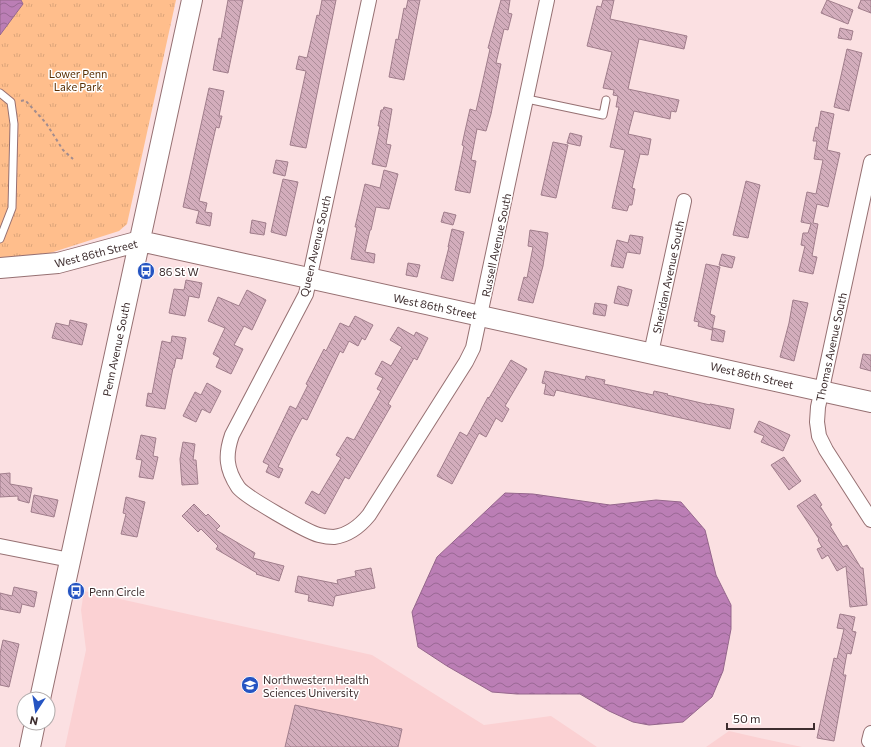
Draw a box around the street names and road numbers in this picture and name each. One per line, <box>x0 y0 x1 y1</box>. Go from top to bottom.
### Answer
street label: Russell Avenue South <box>479 192 513 298</box>
street label: Queen Avenue South <box>297 194 333 298</box>
street label: Sheridan Avenue South <box>650 219 686 335</box>
street label: West 86th Street <box>53 236 139 270</box>
street label: West 86th Street <box>392 291 479 321</box>
street label: Thomas Avenue South <box>813 291 849 403</box>
street label: Penn Avenue South <box>100 301 132 397</box>
street label: West 86th Street <box>709 359 795 391</box>

